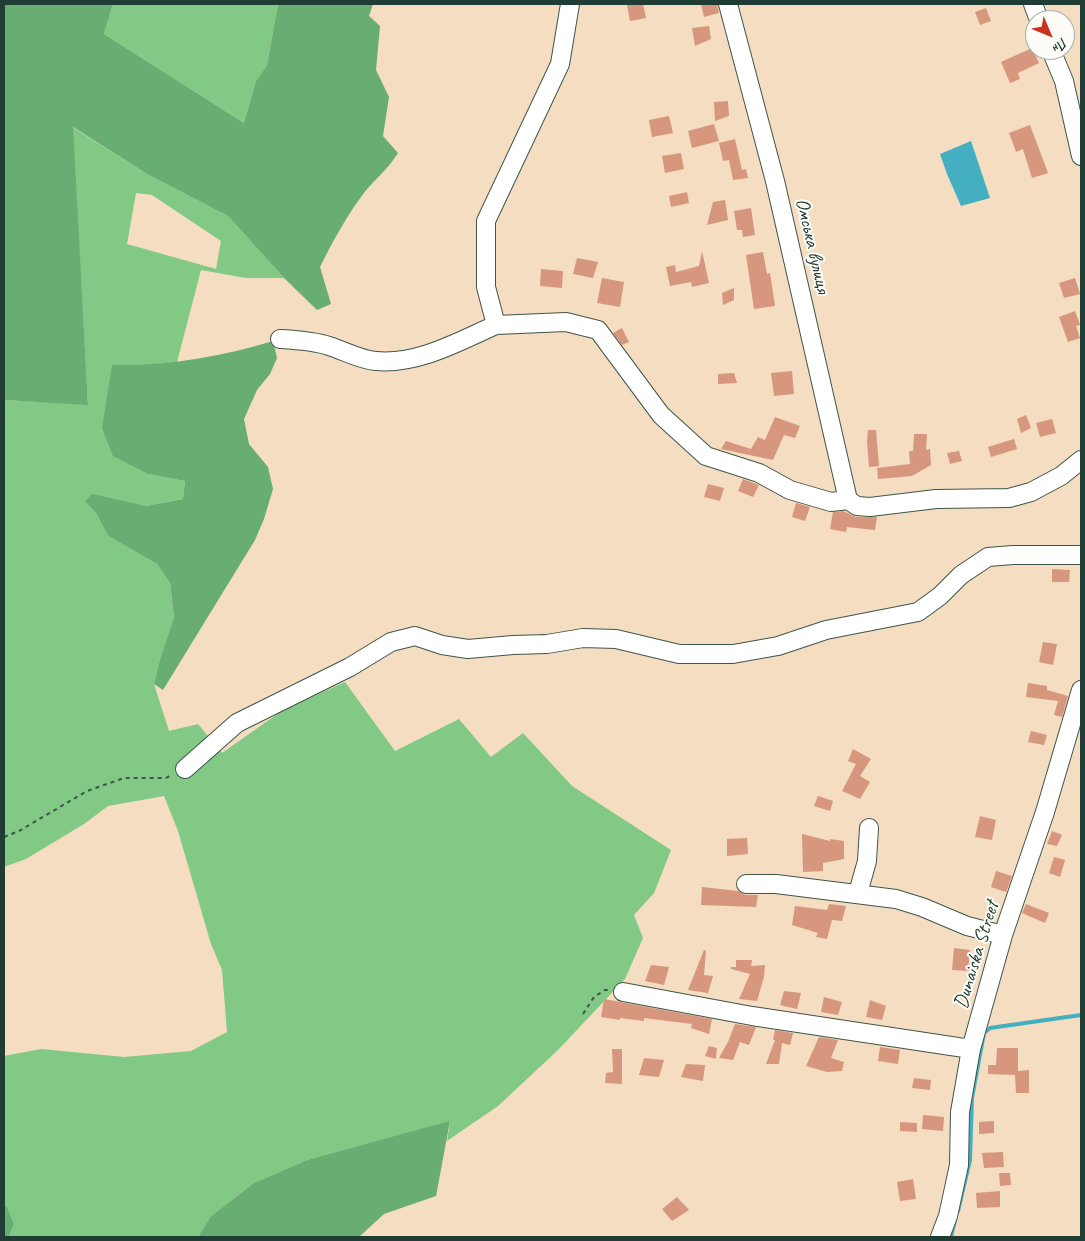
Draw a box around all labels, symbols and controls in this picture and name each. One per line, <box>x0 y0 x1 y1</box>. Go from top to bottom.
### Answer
north arrow <box>1025 10 1075 60</box>
text: Пн <box>1049 34 1071 56</box>
street label: Омська вулиця <box>789 196 835 296</box>
street label: Dunaiska Street <box>949 898 1005 1012</box>

